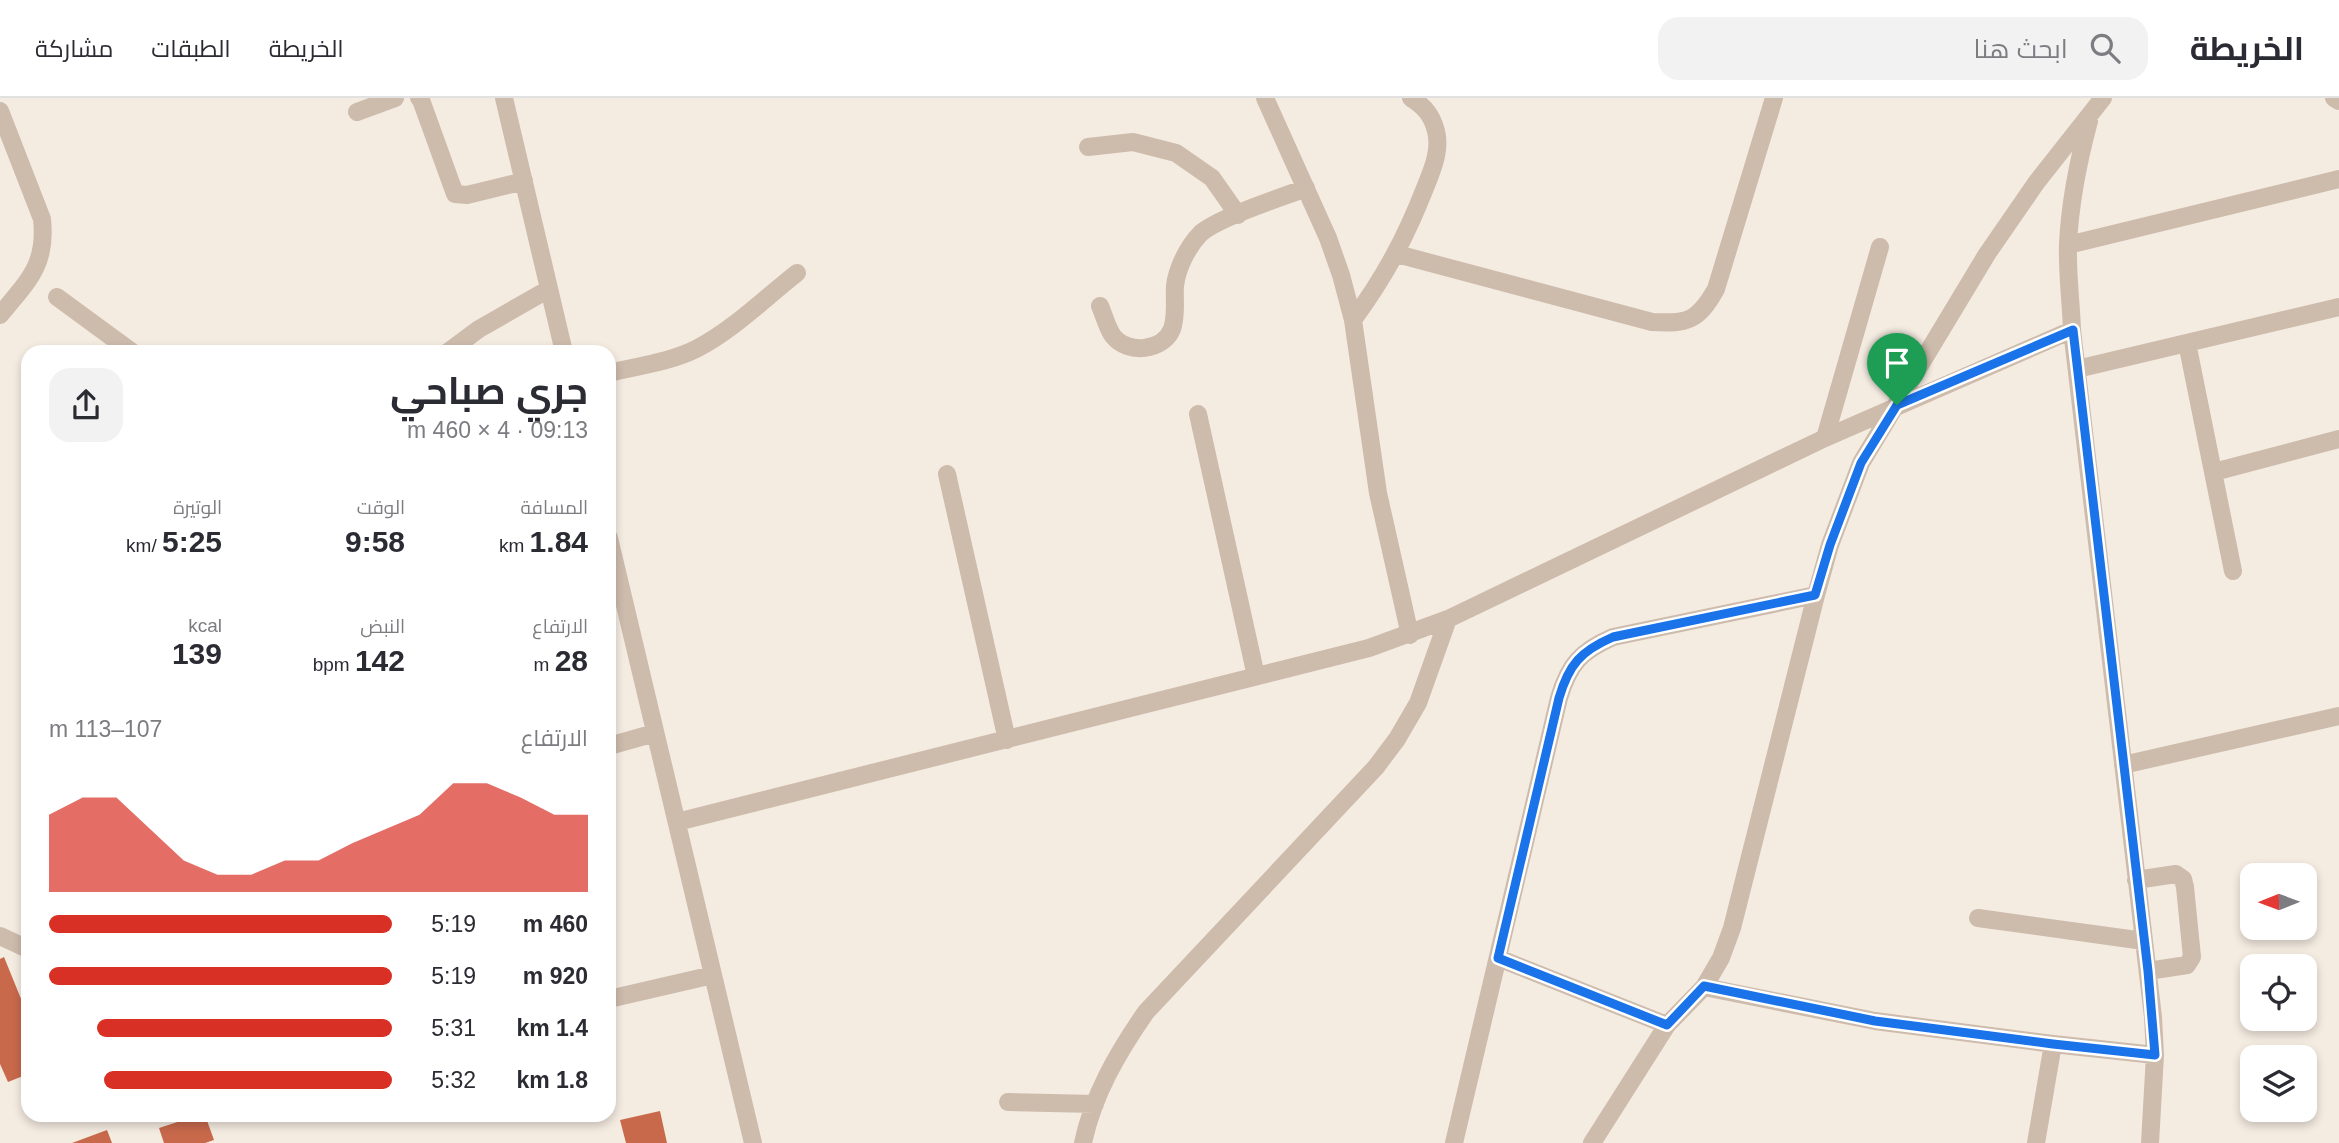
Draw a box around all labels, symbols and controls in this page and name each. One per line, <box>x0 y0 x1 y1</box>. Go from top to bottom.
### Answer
search box <box>1658 17 2148 80</box>
icon: search <box>2086 29 2124 67</box>
text: الخريطة <box>2190 30 2304 67</box>
text: ابحث هنا <box>1974 34 2068 64</box>
text: مشاركة <box>35 35 113 62</box>
text: الطبقات <box>151 35 231 62</box>
text: الخريطة <box>269 35 344 62</box>
pin <box>1867 333 1927 405</box>
icon: arrive <box>1878 344 1916 382</box>
button: share <box>49 368 123 442</box>
text: جري صباحي <box>390 370 588 412</box>
text: 09:13 · 4 × 460 m <box>407 417 588 443</box>
text: الوتيرة <box>173 497 222 518</box>
text: الوقت <box>357 497 405 518</box>
text: المسافة <box>520 497 588 518</box>
text: 5:25 <box>162 525 222 558</box>
text: 9:58 <box>345 525 405 558</box>
text: 1.84 <box>530 525 588 558</box>
text: /km <box>126 535 162 556</box>
text: km <box>499 535 530 556</box>
text: kcal <box>188 615 222 636</box>
text: النبض <box>360 616 405 637</box>
text: الارتفاع <box>532 616 588 637</box>
text: 139 <box>172 637 222 670</box>
text: 142 <box>355 644 405 677</box>
text: 28 <box>555 644 588 677</box>
text: bpm <box>313 654 355 675</box>
text: m <box>534 654 555 675</box>
text: 107–113 m <box>49 716 162 742</box>
text: الارتفاع <box>521 725 588 751</box>
north arrow <box>2240 863 2317 940</box>
map controls <box>2240 863 2317 1122</box>
text: 5:19 <box>431 911 476 937</box>
text: 460 m <box>523 911 588 937</box>
button: locate <box>2240 954 2317 1031</box>
text: 5:19 <box>431 963 476 989</box>
text: 920 m <box>523 963 588 989</box>
text: 5:31 <box>431 1015 476 1041</box>
text: 1.4 km <box>516 1015 588 1041</box>
button: layers <box>2240 1045 2317 1122</box>
text: 5:32 <box>431 1067 476 1093</box>
text: 1.8 km <box>516 1067 588 1093</box>

